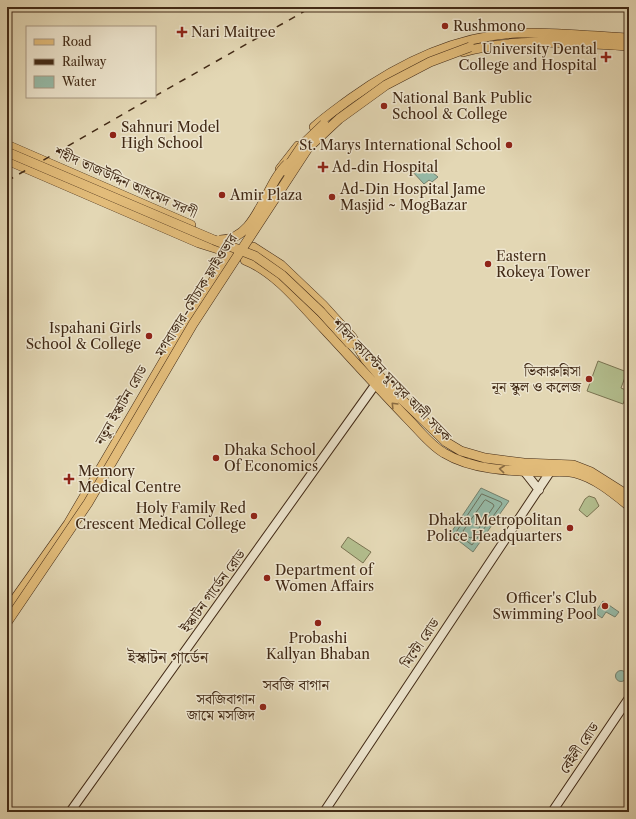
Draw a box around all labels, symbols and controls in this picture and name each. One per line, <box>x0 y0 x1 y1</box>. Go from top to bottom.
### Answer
place label: Rushmono <box>453 17 526 35</box>
marker: Rushmono <box>440 21 450 31</box>
place label: Nari Maitree <box>191 23 276 41</box>
legend <box>26 26 156 98</box>
marker: Nari Maitree <box>176 26 188 38</box>
text: Road <box>62 34 92 49</box>
place label: University Dental College and Hospital <box>458 40 597 74</box>
marker: University Dental College and Hospital <box>600 51 612 63</box>
text: Railway <box>62 54 107 69</box>
text: Water <box>61 74 96 89</box>
place label: National Bank Public School & College <box>392 89 532 123</box>
marker: National Bank Public School & College <box>379 101 389 111</box>
place label: Sahnuri Model High School <box>121 118 220 152</box>
marker: Sahnuri Model High School <box>108 130 118 140</box>
place label: St. Marys International School <box>299 136 501 154</box>
marker: St. Marys International School <box>504 140 514 150</box>
street label: শহীদ তাজউদ্দিন আহমেদ সরণী <box>51 142 200 222</box>
place label: Ad-din Hospital <box>331 158 438 176</box>
marker: Ad-din Hospital <box>317 161 329 173</box>
place label: Ad-Din Hospital Jame Masjid ~ MogBazar <box>339 180 486 214</box>
place label: Amir Plaza <box>229 186 303 204</box>
marker: Amir Plaza <box>217 190 227 200</box>
marker: Ad-Din Hospital Jame Masjid ~ MogBazar <box>327 192 337 202</box>
street label: মগবাজার-মৌচাক ফ্লাইওভার <box>150 229 242 361</box>
place label: Eastern Rokeya Tower <box>496 247 590 281</box>
marker: Eastern Rokeya Tower <box>483 259 493 269</box>
street label: শহিদ ক্যাপ্টেন মুনসুর আলী সড়ক <box>328 314 456 446</box>
place label: Ispahani Girls School & College <box>26 319 141 353</box>
marker: Ispahani Girls School & College <box>144 331 154 341</box>
street label: নতুন ইস্কাটন রোড <box>90 361 152 449</box>
place label: ভিকারুন্নিসা নূন স্কুল ও কলেজ <box>491 362 582 396</box>
marker: ভিকারুন্নিসা নূন স্কুল ও কলেজ <box>584 374 594 384</box>
one-way arrow <box>391 402 399 410</box>
place label: Dhaka School Of Economics <box>224 441 318 475</box>
marker: Dhaka School Of Economics <box>211 453 221 463</box>
place label: Memory Medical Centre <box>78 462 181 496</box>
one-way arrow <box>499 465 505 474</box>
marker: Memory Medical Centre <box>63 473 75 485</box>
place label: Holy Family Red Crescent Medical College <box>75 499 246 533</box>
marker: Holy Family Red Crescent Medical College <box>249 511 259 521</box>
place label: Dhaka Metropolitan Police Headquarters <box>427 511 562 545</box>
marker: Dhaka Metropolitan Police Headquarters <box>565 523 575 533</box>
street label: ইস্কাটন গার্ডেন রোড <box>176 545 250 637</box>
place label: Department of Women Affairs <box>274 561 375 595</box>
marker: Department of Women Affairs <box>262 573 272 583</box>
place label: Officer's Club Swimming Pool <box>492 589 597 623</box>
marker: Officer's Club Swimming Pool <box>600 601 610 611</box>
street label: মিন্টো রোড <box>396 614 444 672</box>
marker: Probashi Kallyan Bhaban <box>313 618 323 628</box>
place label: Probashi Kallyan Bhaban <box>266 629 370 663</box>
district label: ইস্কাটন গার্ডেন <box>127 647 209 667</box>
district label: সবজি বাগান <box>262 675 330 694</box>
place label: সবজিবাগান জামে মসজিদ <box>186 690 256 724</box>
marker: সবজিবাগান জামে মসজিদ <box>258 702 268 712</box>
street label: বেইলী রোড <box>555 718 603 777</box>

